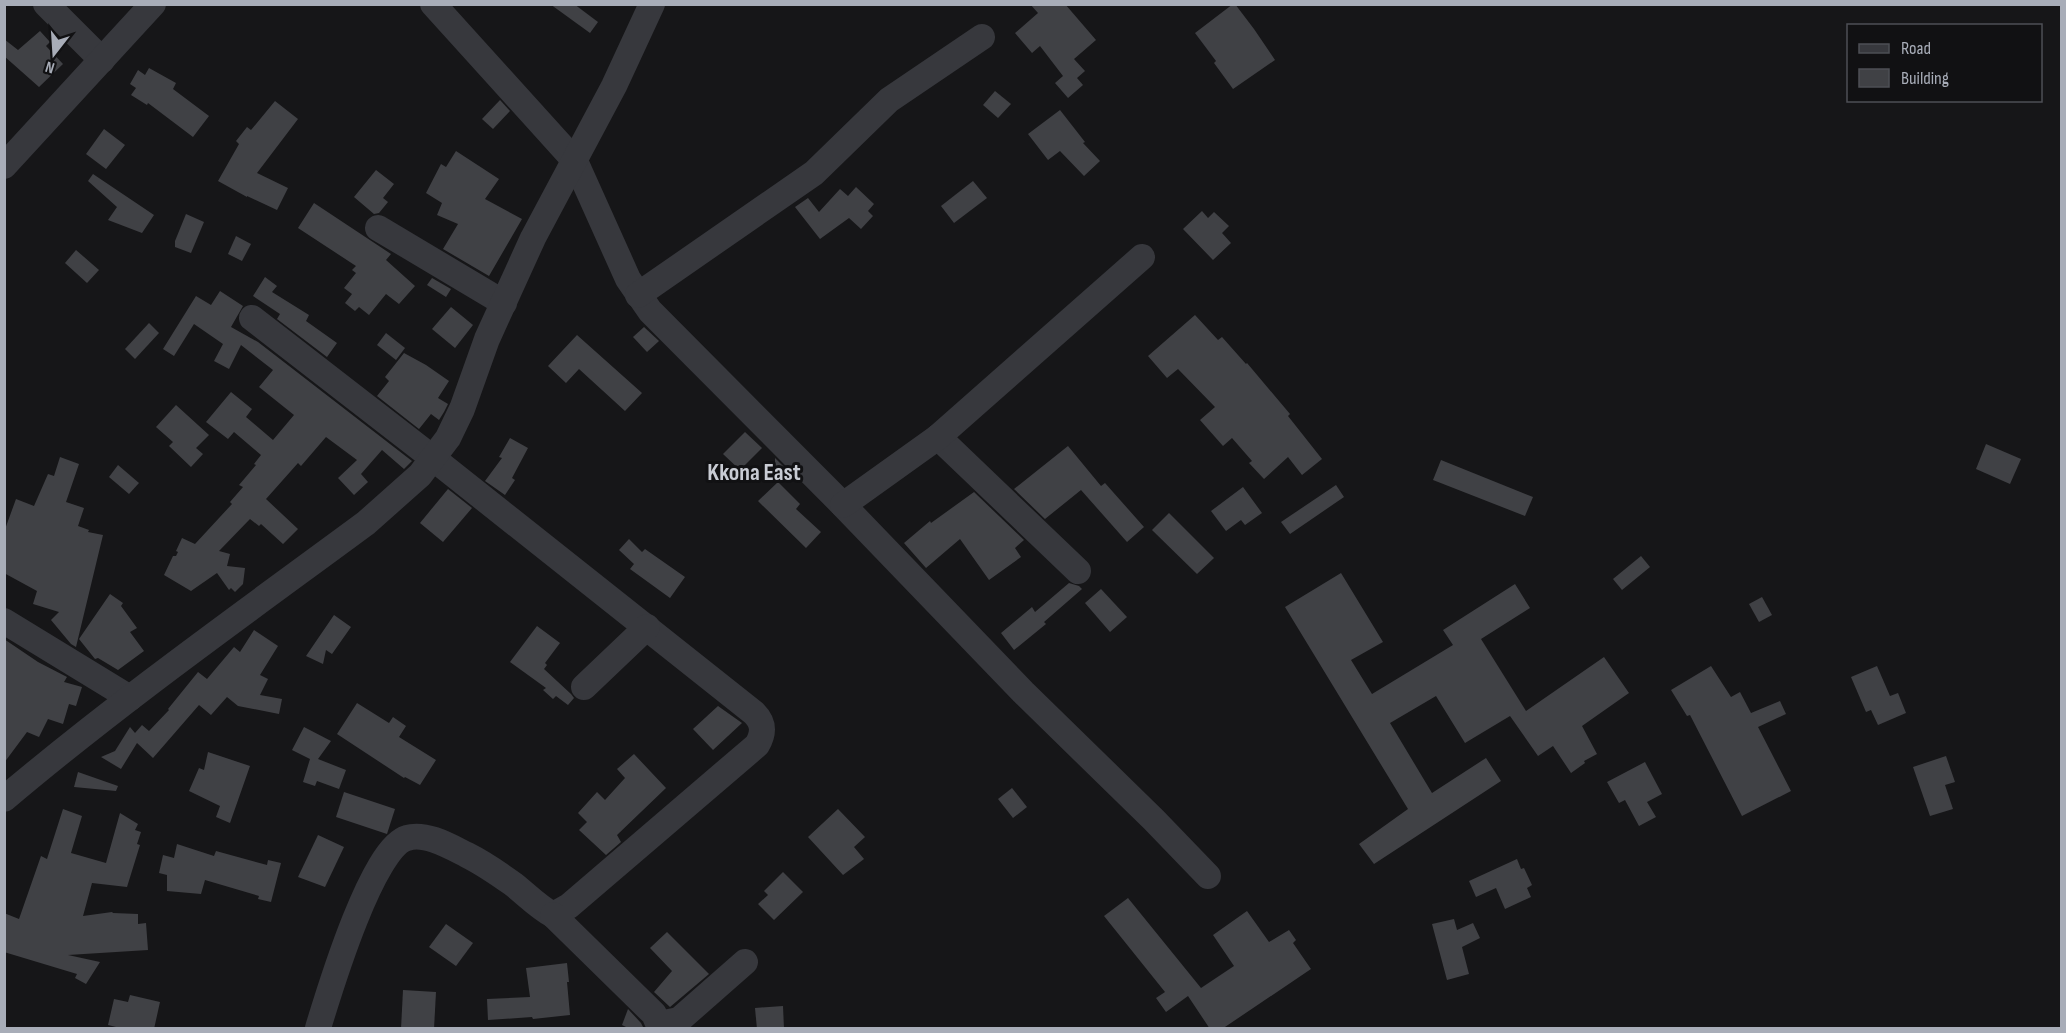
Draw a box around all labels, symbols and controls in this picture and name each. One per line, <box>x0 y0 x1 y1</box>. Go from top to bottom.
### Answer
north arrow <box>24 24 84 84</box>
legend <box>1847 24 2042 102</box>
text: Road <box>1901 38 1931 59</box>
text: N <box>43 57 57 77</box>
text: Building <box>1901 68 1949 89</box>
district label: Kkona East <box>707 458 801 487</box>

